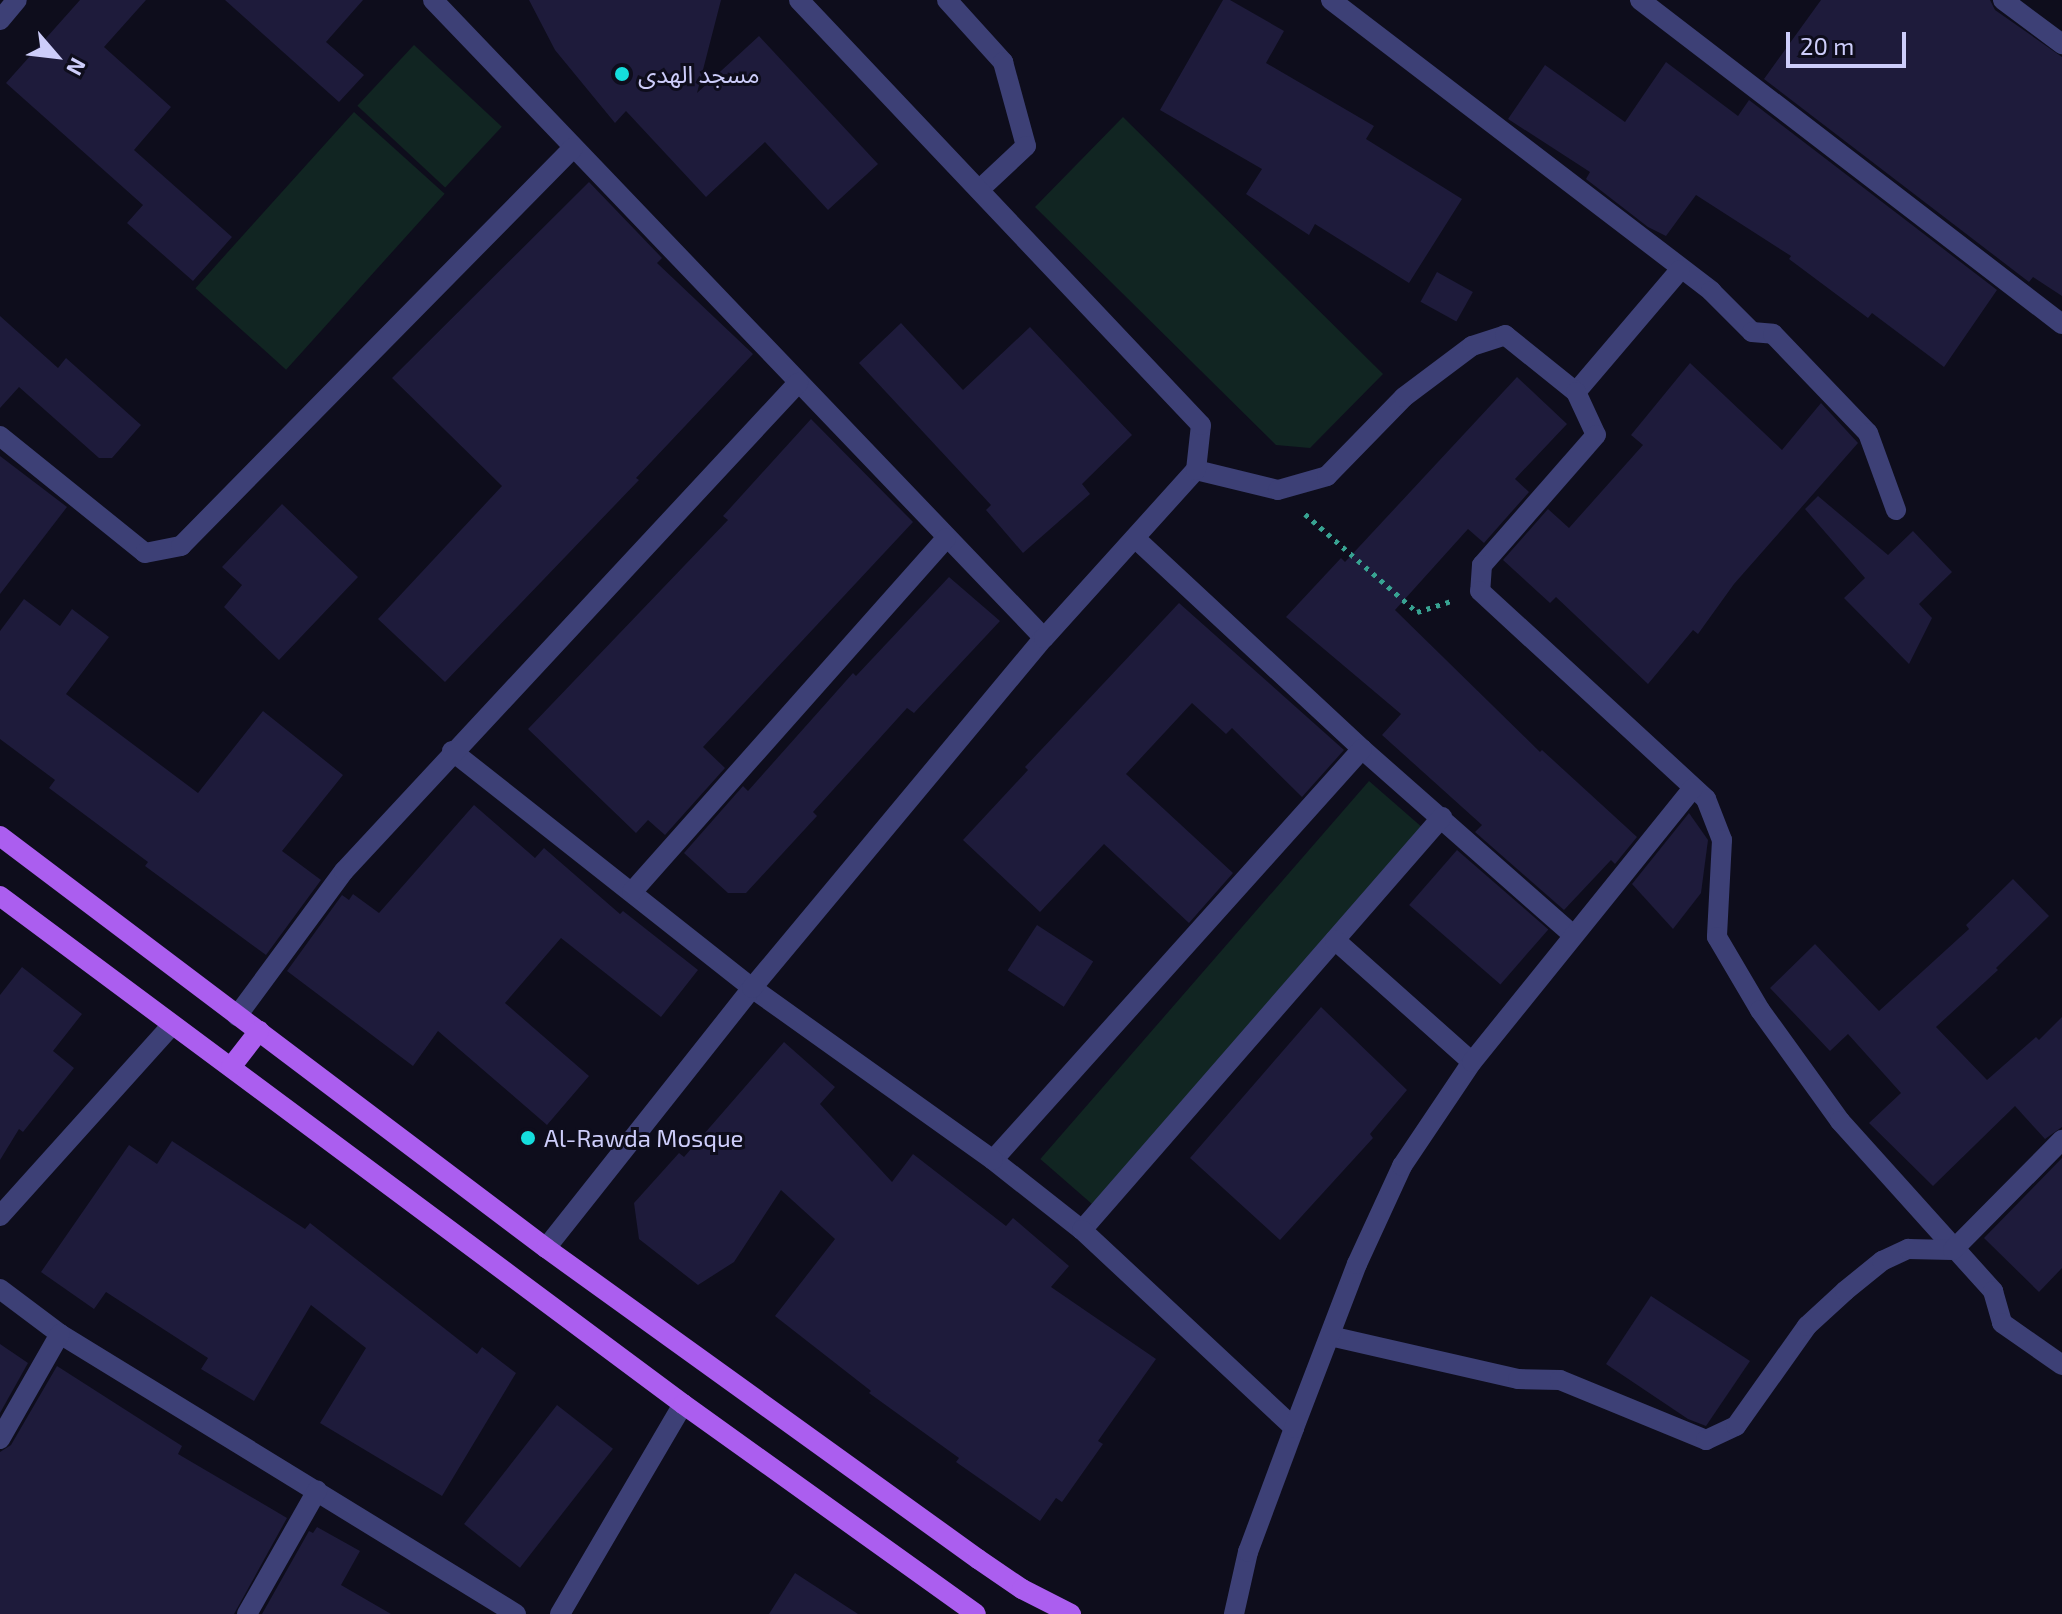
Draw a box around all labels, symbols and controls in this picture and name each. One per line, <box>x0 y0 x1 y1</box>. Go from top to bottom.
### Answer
north arrow <box>16 16 96 96</box>
scale bar <box>1790 16 1910 66</box>
text: 20 m <box>1800 31 1854 60</box>
text: N <box>62 54 92 80</box>
place label: مسجد الهدى <box>638 60 760 88</box>
marker: مسجد الهدى <box>613 65 631 83</box>
place label: Al-Rawda Mosque <box>544 1124 743 1152</box>
marker: Al-Rawda Mosque <box>519 1129 537 1147</box>

